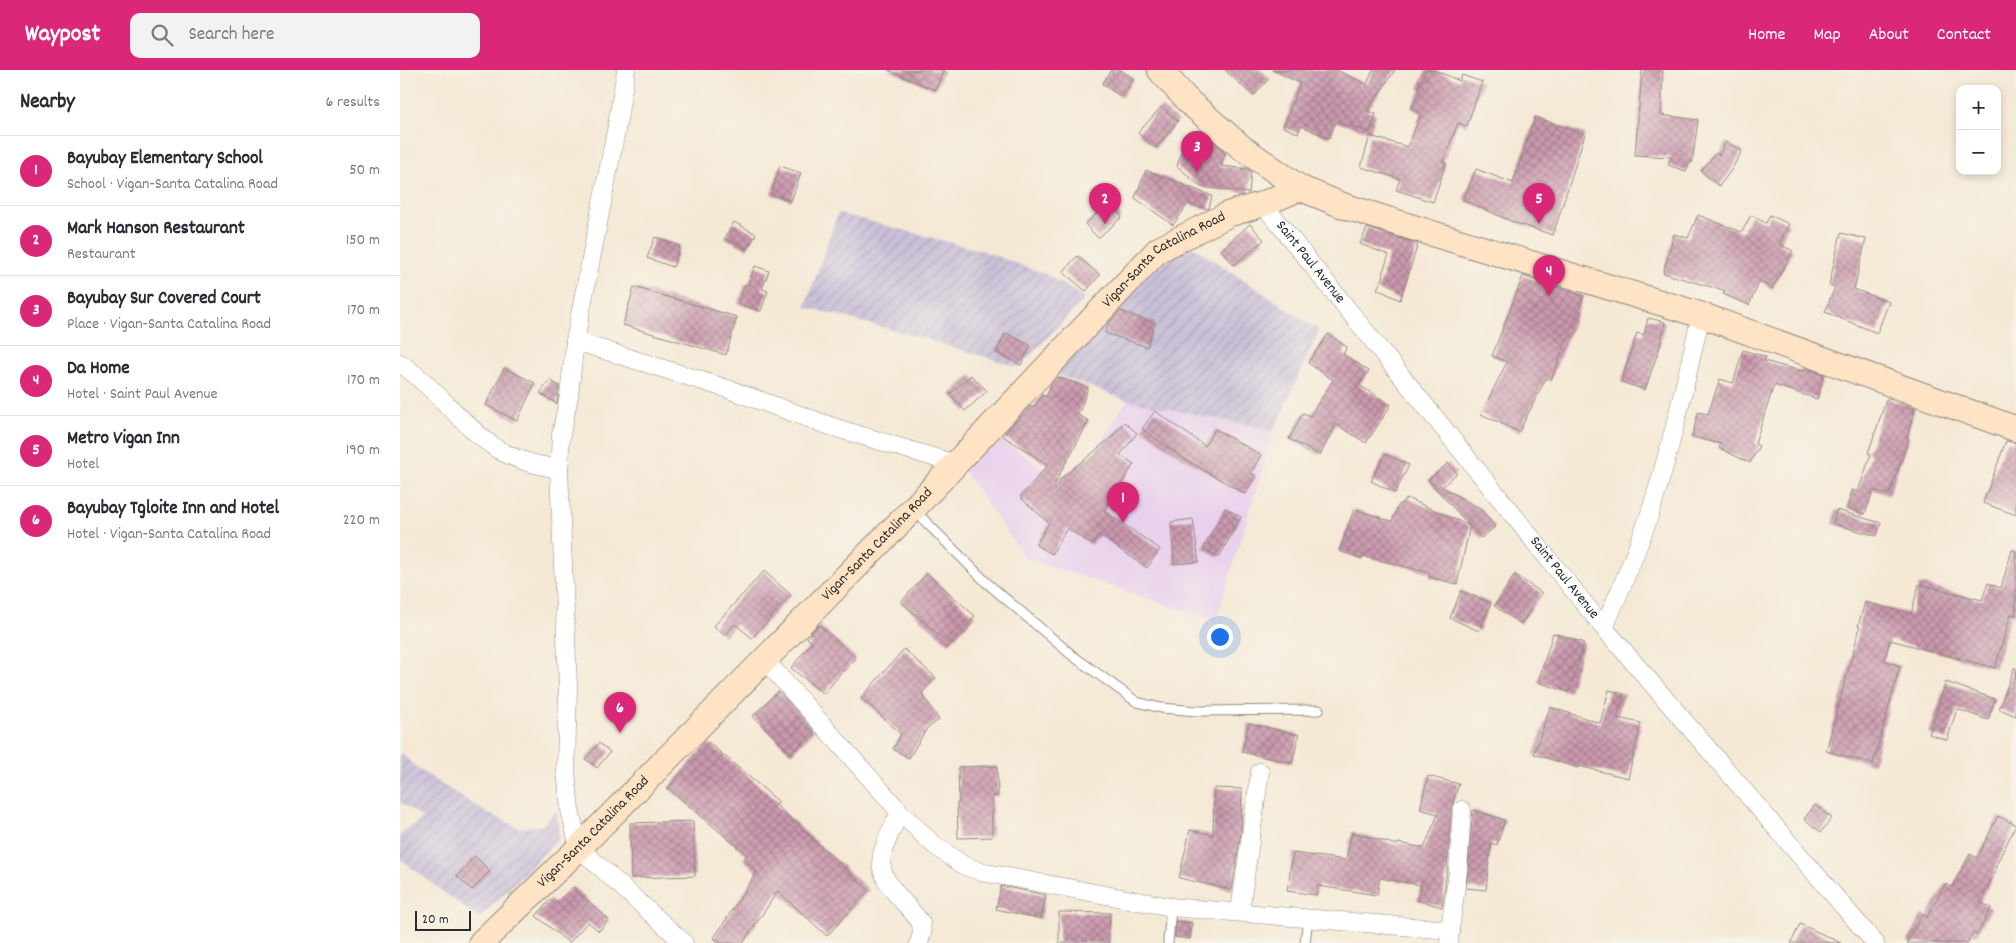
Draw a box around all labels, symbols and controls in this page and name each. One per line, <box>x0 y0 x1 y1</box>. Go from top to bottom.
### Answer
search box <box>130 13 480 58</box>
text: Waypost <box>25 18 100 52</box>
icon: search <box>148 21 176 49</box>
text: Search here <box>188 22 274 49</box>
text: Home <box>1748 23 1785 48</box>
text: Map <box>1813 23 1841 48</box>
text: About <box>1869 23 1909 48</box>
text: Contact <box>1937 23 1991 48</box>
map controls <box>1956 85 2001 175</box>
button: + <box>1956 85 2001 130</box>
text: Nearby <box>20 88 75 118</box>
text: 6 results <box>325 91 380 114</box>
button: − <box>1956 130 2001 175</box>
pin: 3 <box>1181 131 1213 172</box>
text: Bayubay Elementary School <box>67 146 263 173</box>
text: 1 <box>34 159 38 182</box>
text: 50 m <box>349 159 380 182</box>
text: School · Vigan-Santa Catalina Road <box>67 173 278 196</box>
pin: 2 <box>1089 183 1121 224</box>
pin: 5 <box>1523 183 1555 224</box>
street label: Vigan-Santa Catalina Road <box>1097 206 1230 313</box>
text: Mark Hanson Restaurant <box>67 216 245 243</box>
street label: Saint Paul Avenue <box>1270 216 1350 309</box>
text: 2 <box>33 229 40 252</box>
text: 150 m <box>346 229 380 252</box>
text: Restaurant <box>67 243 136 266</box>
pin: 4 <box>1533 255 1565 296</box>
text: Bayubay Sur Covered Court <box>67 286 261 313</box>
text: 3 <box>32 299 40 322</box>
text: 170 m <box>347 299 380 322</box>
text: Place · Vigan-Santa Catalina Road <box>67 313 271 336</box>
text: Da Home <box>67 356 130 383</box>
text: 4 <box>33 369 39 392</box>
text: 170 m <box>347 369 380 392</box>
text: Hotel · Saint Paul Avenue <box>67 383 217 406</box>
text: Metro Vigan Inn <box>67 426 180 453</box>
text: 5 <box>32 439 40 462</box>
text: 190 m <box>346 439 380 462</box>
text: Hotel <box>67 453 99 476</box>
pin: 1 <box>1107 482 1139 523</box>
street label: Vigan-Santa Catalina Road <box>817 483 938 606</box>
text: Bayubay Tgloite Inn and Hotel <box>67 496 279 523</box>
text: 6 <box>32 509 40 532</box>
text: 220 m <box>343 509 380 532</box>
text: Hotel · Vigan-Santa Catalina Road <box>67 523 271 546</box>
street label: Saint Paul Avenue <box>1524 532 1604 625</box>
your location <box>1207 624 1233 650</box>
pin: 6 <box>604 692 636 733</box>
street label: Vigan-Santa Catalina Road <box>533 771 655 894</box>
scale bar <box>415 908 471 931</box>
text: 20 m <box>422 910 449 930</box>

